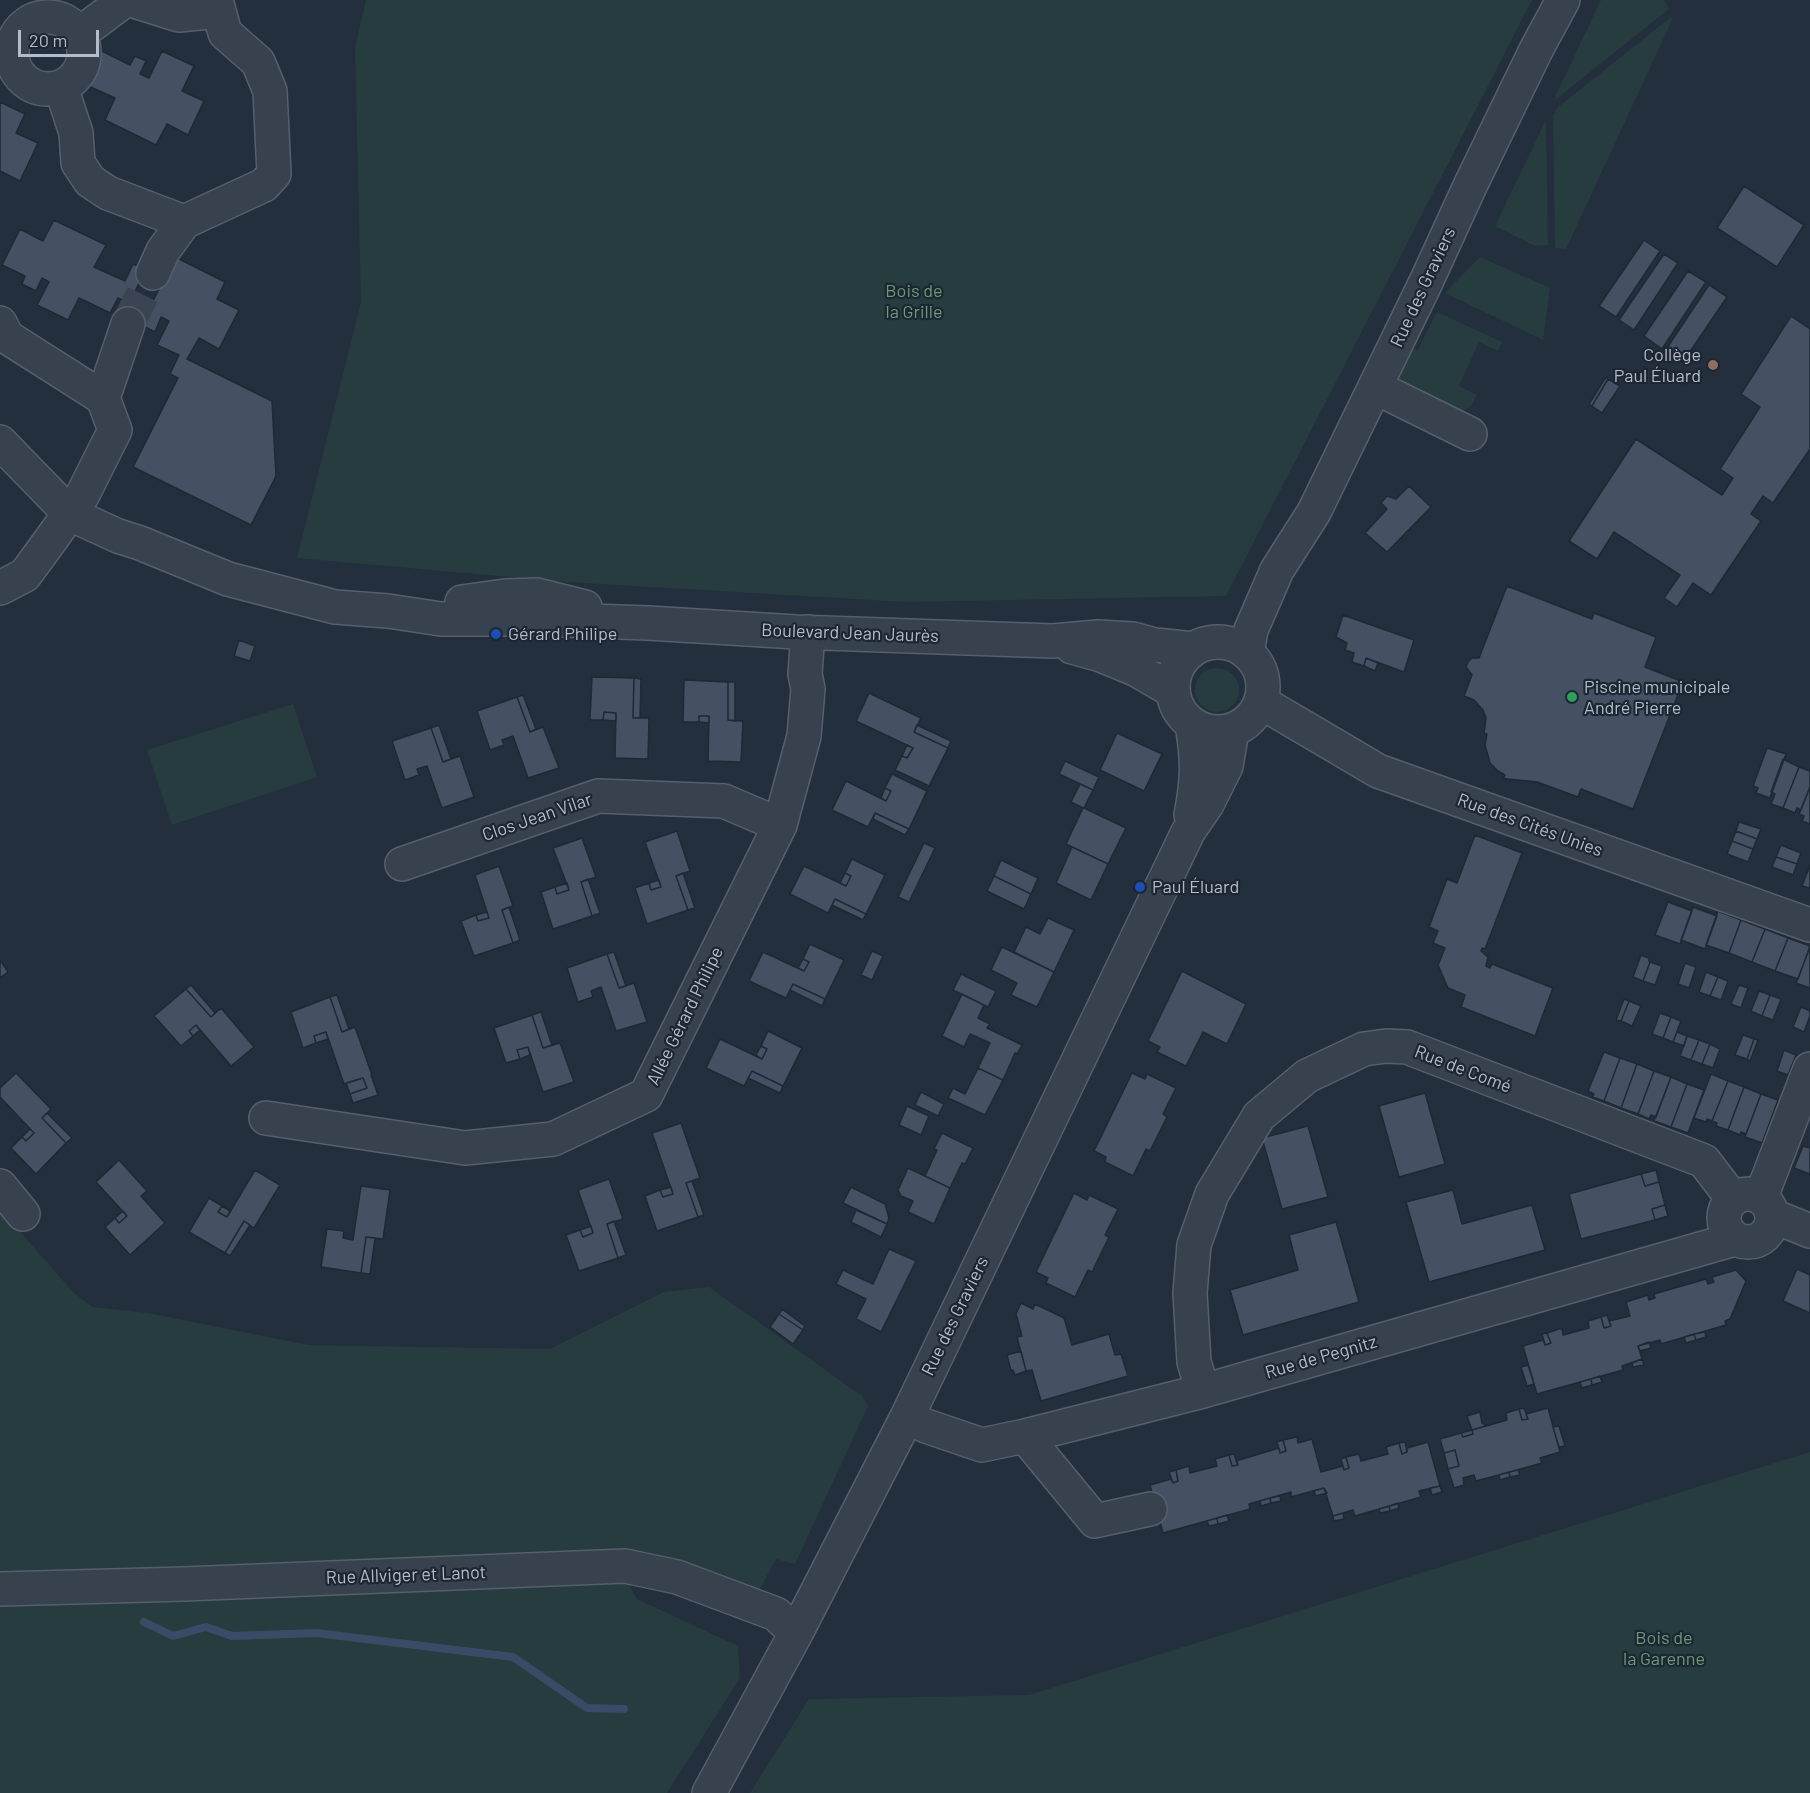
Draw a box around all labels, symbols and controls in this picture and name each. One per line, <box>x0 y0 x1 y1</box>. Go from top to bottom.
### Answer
scale bar <box>21 18 102 56</box>
text: 20 m <box>29 29 67 51</box>
street label: Rue des Graviers <box>1386 224 1460 350</box>
park label: Bois de la Grille <box>885 280 943 322</box>
place label: Collège Paul Éluard <box>1614 344 1701 386</box>
marker: Collège Paul Éluard <box>1706 358 1720 372</box>
street label: Boulevard Jean Jaurès <box>761 619 939 647</box>
place label: Gérard Philipe <box>508 623 617 645</box>
marker: Gérard Philipe <box>489 627 503 641</box>
place label: Piscine municipale André Pierre <box>1584 676 1730 718</box>
marker: Piscine municipale André Pierre <box>1565 690 1579 704</box>
street label: Clos Jean Vilar <box>479 788 595 846</box>
street label: Rue des Cités Unies <box>1454 789 1606 861</box>
place label: Paul Éluard <box>1152 876 1239 898</box>
marker: Paul Éluard <box>1133 880 1147 894</box>
street label: Allée Gérard Philipe <box>642 943 728 1089</box>
street label: Rue de Comé <box>1412 1041 1514 1097</box>
street label: Rue des Graviers <box>917 1253 993 1379</box>
street label: Rue de Pegnitz <box>1263 1331 1379 1383</box>
street label: Rue Allviger et Lanot <box>325 1561 487 1589</box>
park label: Bois de la Garenne <box>1623 1627 1705 1670</box>

